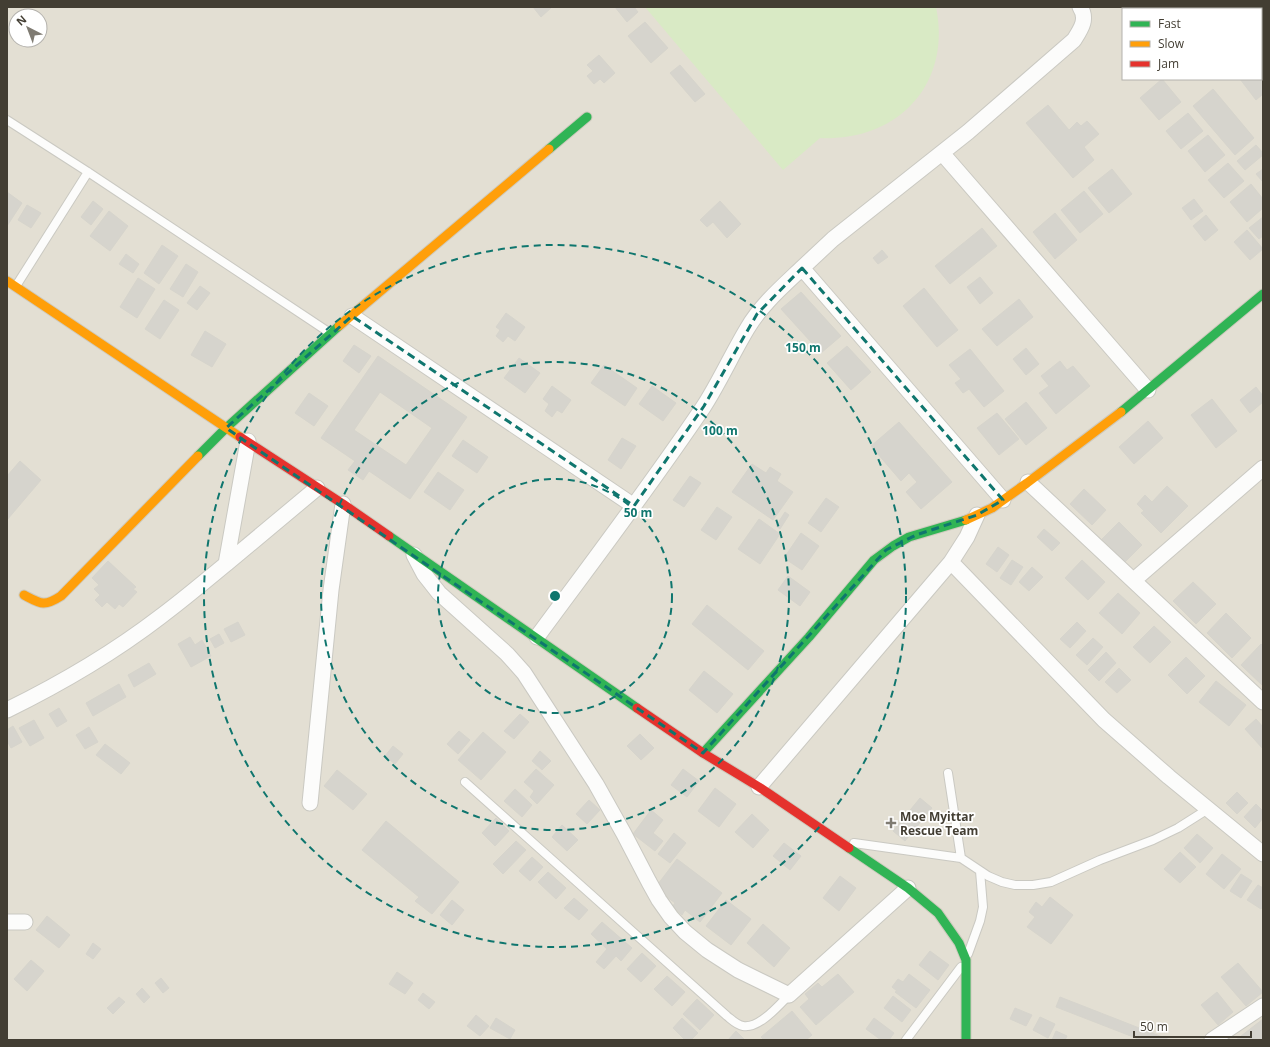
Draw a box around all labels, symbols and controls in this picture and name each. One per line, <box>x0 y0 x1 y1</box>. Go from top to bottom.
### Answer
north arrow <box>8 8 48 48</box>
legend <box>1122 8 1262 80</box>
text: N <box>13 12 29 29</box>
text: Fast <box>1158 15 1181 32</box>
text: Slow <box>1158 35 1185 52</box>
text: Jam <box>1157 55 1179 72</box>
text: 150 m <box>785 339 821 356</box>
text: 100 m <box>702 422 738 439</box>
text: 50 m <box>624 504 652 521</box>
centre of rings <box>548 589 562 603</box>
place label: Moe Myittar Rescue Team <box>900 808 978 839</box>
marker: Moe Myittar Rescue Team <box>885 817 897 829</box>
scale bar <box>1134 1013 1251 1039</box>
text: 50 m <box>1140 1018 1168 1035</box>

